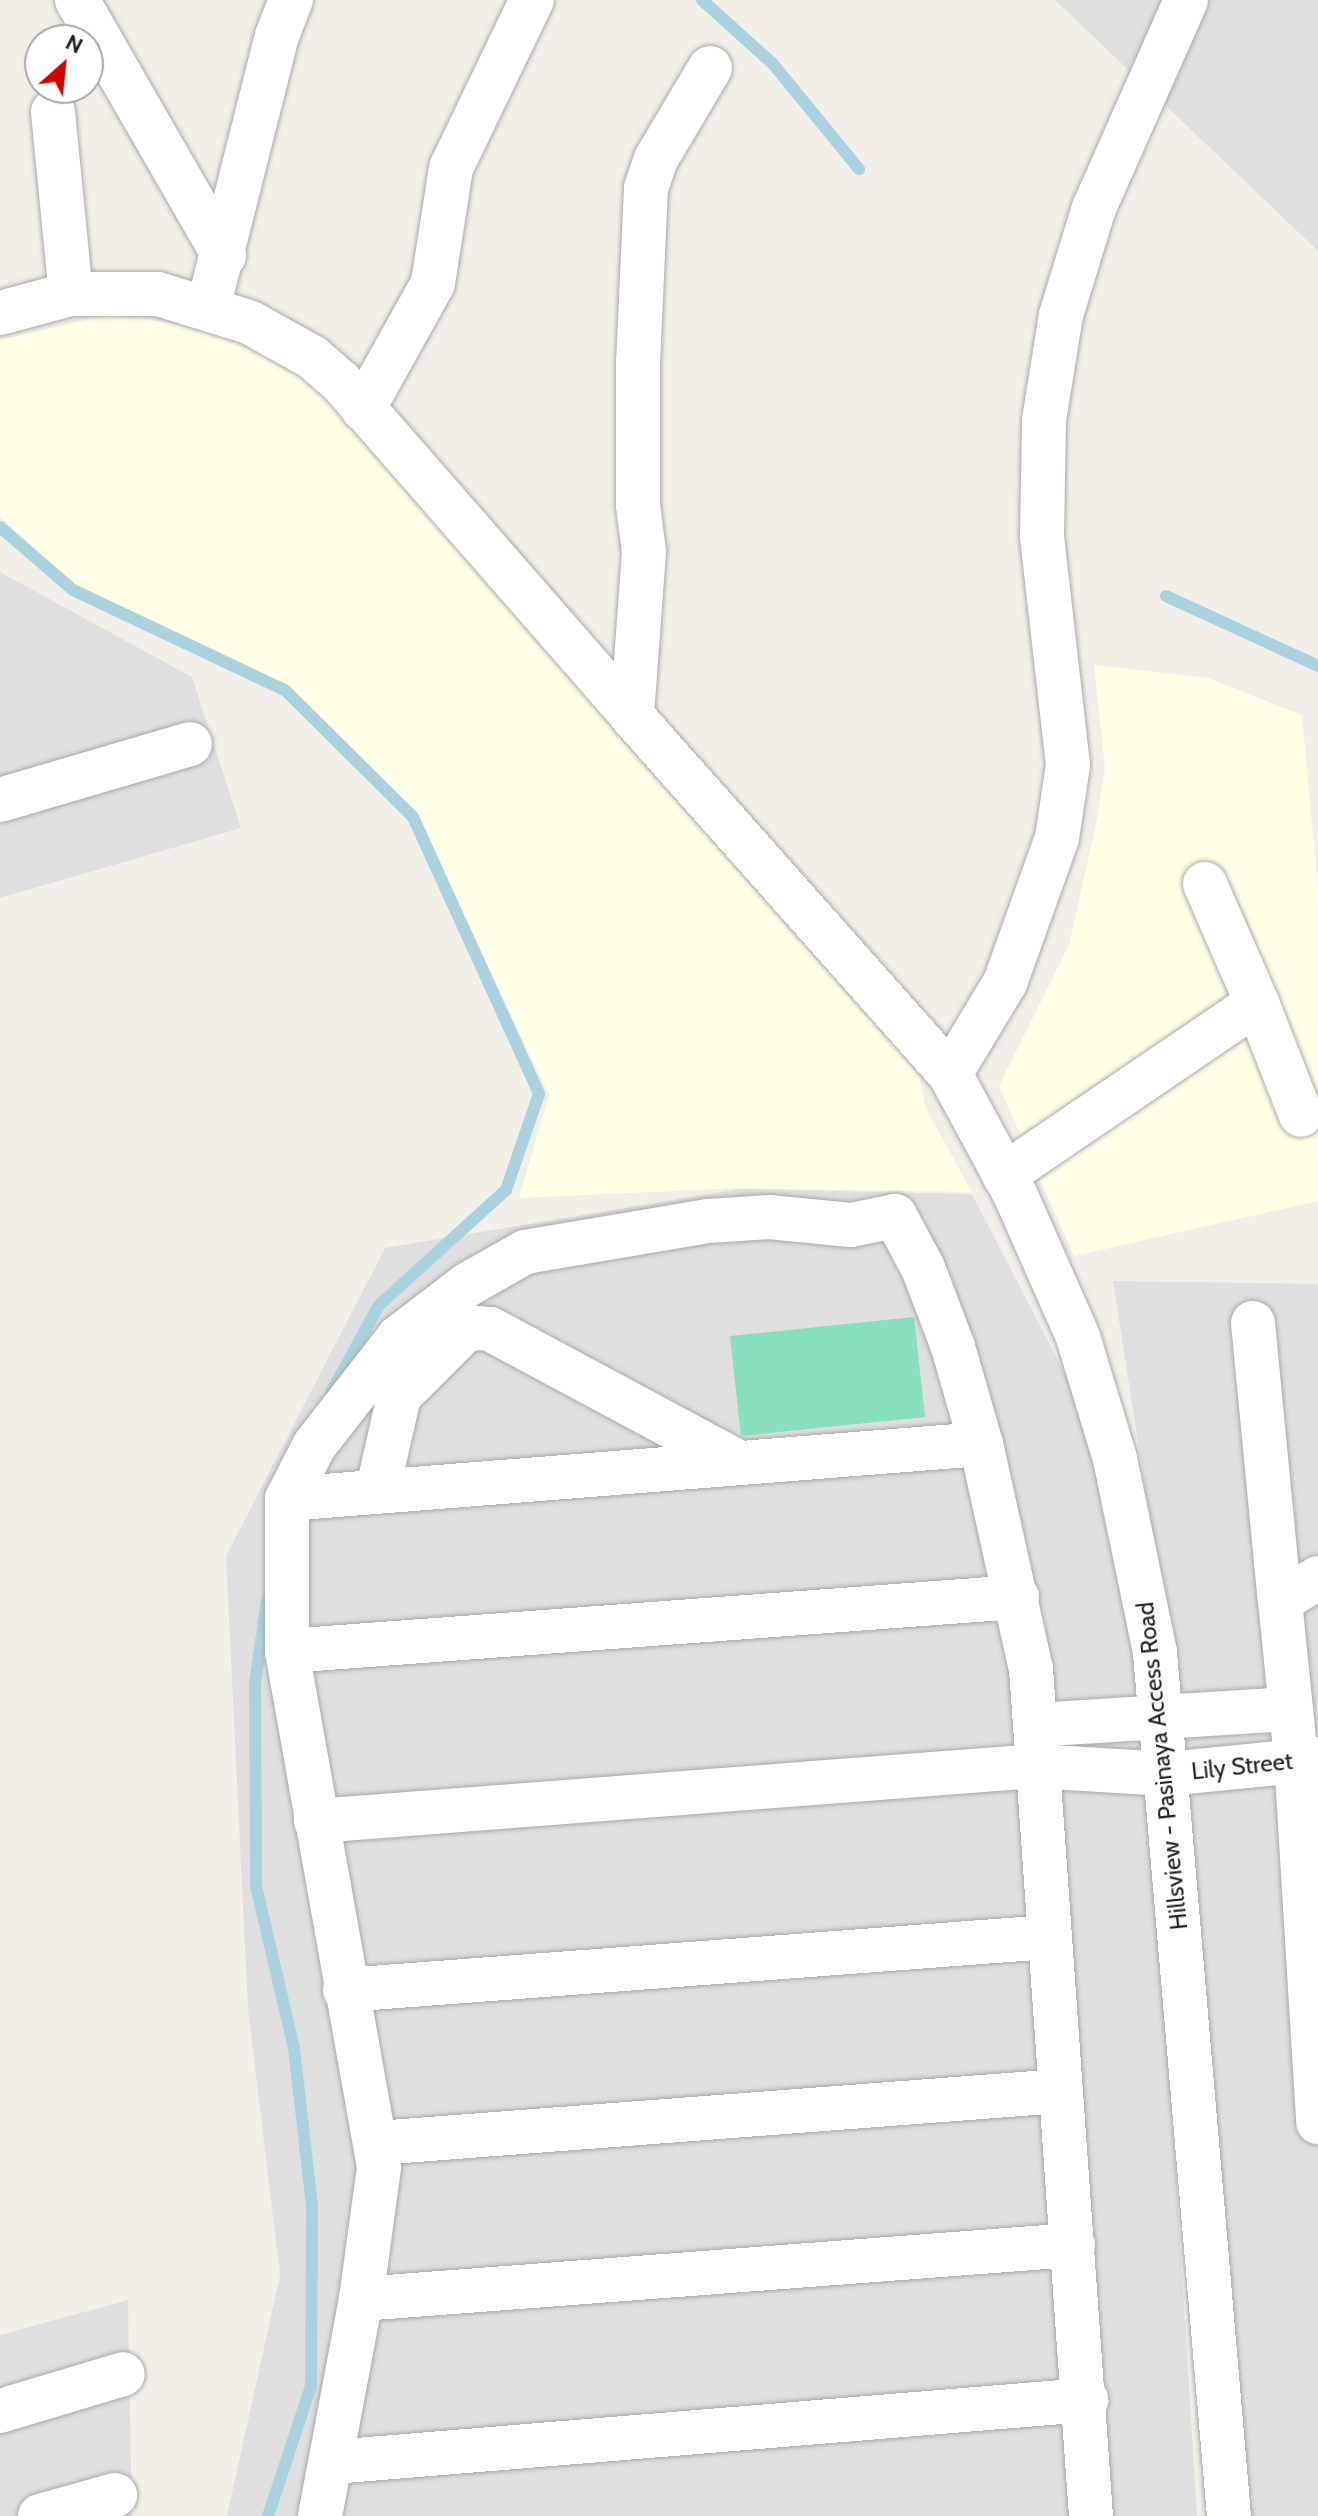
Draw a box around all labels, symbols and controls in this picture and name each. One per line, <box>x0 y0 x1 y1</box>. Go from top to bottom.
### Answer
north arrow <box>24 24 104 104</box>
text: N <box>61 28 87 60</box>
street label: Hillsview - Pasinaya Access Road <box>1130 1601 1194 1931</box>
street label: Lily Street <box>1190 1746 1294 1786</box>

